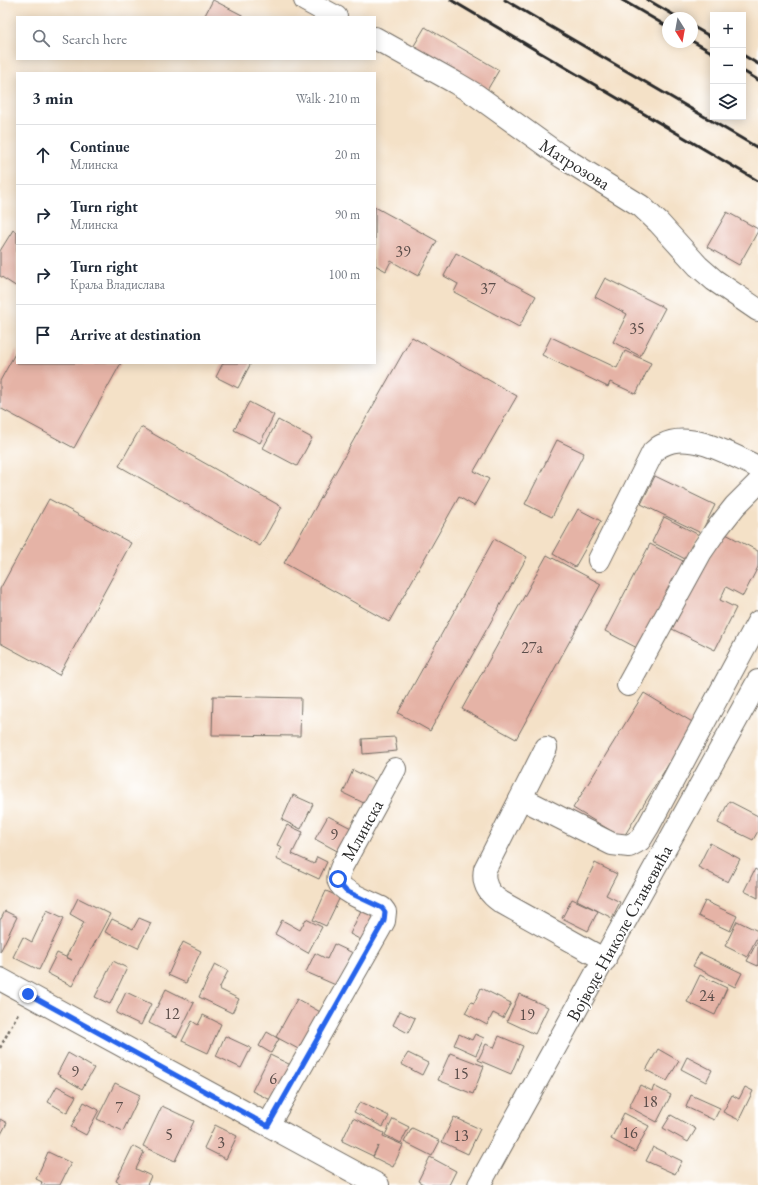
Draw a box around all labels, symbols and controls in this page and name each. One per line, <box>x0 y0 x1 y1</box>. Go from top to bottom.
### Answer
north arrow <box>662 12 698 48</box>
map controls <box>710 12 746 120</box>
button: + <box>710 12 746 48</box>
search box <box>16 16 376 60</box>
icon: search <box>30 27 52 49</box>
text: Search here <box>62 29 127 48</box>
button: − <box>710 48 746 84</box>
button: layers <box>710 84 746 120</box>
text: 3 min <box>32 87 73 109</box>
text: Walk · 210 m <box>296 90 360 107</box>
street label: Матрозова <box>535 133 615 195</box>
text: Continue <box>70 137 130 156</box>
icon: ahead <box>32 144 54 166</box>
text: 20 m <box>335 146 360 163</box>
text: Млинска <box>70 156 118 173</box>
text: Turn right <box>70 197 138 216</box>
icon: right <box>32 204 54 226</box>
text: 90 m <box>335 206 360 223</box>
text: Млинска <box>70 216 118 233</box>
house number: 39 <box>395 241 411 262</box>
text: Turn right <box>70 257 138 276</box>
icon: right <box>32 264 54 286</box>
text: 100 m <box>329 266 360 283</box>
text: Краља Владислава <box>70 276 165 293</box>
house number: 37 <box>480 278 496 299</box>
house number: 35 <box>629 318 645 339</box>
icon: arrive <box>32 324 54 346</box>
text: Arrive at destination <box>70 325 201 344</box>
house number: 27a <box>521 637 543 658</box>
street label: Млинска <box>336 795 389 865</box>
house number: 9 <box>330 824 338 845</box>
street label: Војводе Николе Стањевића <box>561 840 677 1025</box>
route start <box>329 870 347 888</box>
route end <box>19 985 37 1003</box>
house number: 24 <box>699 985 715 1006</box>
house number: 12 <box>164 1003 180 1024</box>
house number: 19 <box>519 1004 535 1025</box>
house number: 9 <box>71 1061 79 1082</box>
house number: 15 <box>453 1063 469 1084</box>
house number: 6 <box>269 1068 277 1089</box>
house number: 18 <box>642 1091 658 1112</box>
house number: 7 <box>115 1097 123 1118</box>
house number: 16 <box>622 1122 638 1143</box>
house number: 5 <box>165 1124 173 1145</box>
house number: 13 <box>453 1125 469 1146</box>
house number: 3 <box>217 1132 225 1153</box>

